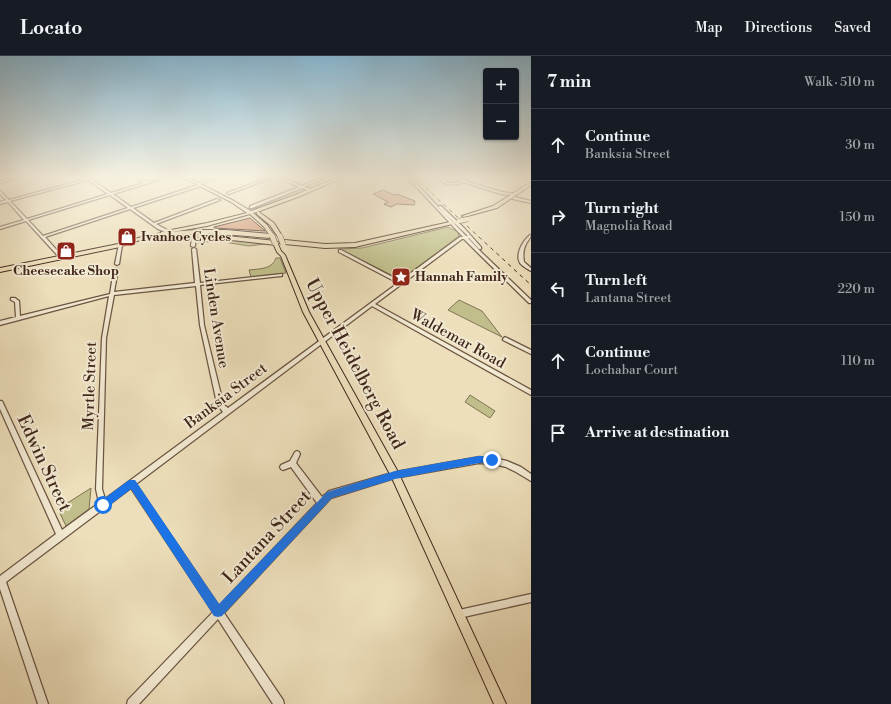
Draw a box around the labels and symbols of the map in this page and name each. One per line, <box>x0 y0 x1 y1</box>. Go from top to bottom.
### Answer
shop icon: Ivanhoe Cycles <box>116 226 138 248</box>
place label: Ivanhoe Cycles <box>141 229 231 245</box>
shop icon: Cheesecake Shop <box>55 240 77 262</box>
place label: Cheesecake Shop <box>13 263 119 279</box>
street label: Linden Avenue <box>199 266 233 370</box>
place icon: Hannah Family <box>390 266 412 288</box>
place label: Hannah Family <box>415 269 508 285</box>
street label: Upper Heidelberg Road <box>300 275 410 454</box>
street label: Waldemar Road <box>406 305 509 373</box>
street label: Myrtle Street <box>79 341 101 431</box>
street label: Banksia Street <box>180 358 272 434</box>
street label: Edwin Street <box>11 411 77 516</box>
route end <box>483 451 501 469</box>
street label: Lantana Street <box>218 485 317 589</box>
route start <box>94 496 112 514</box>

